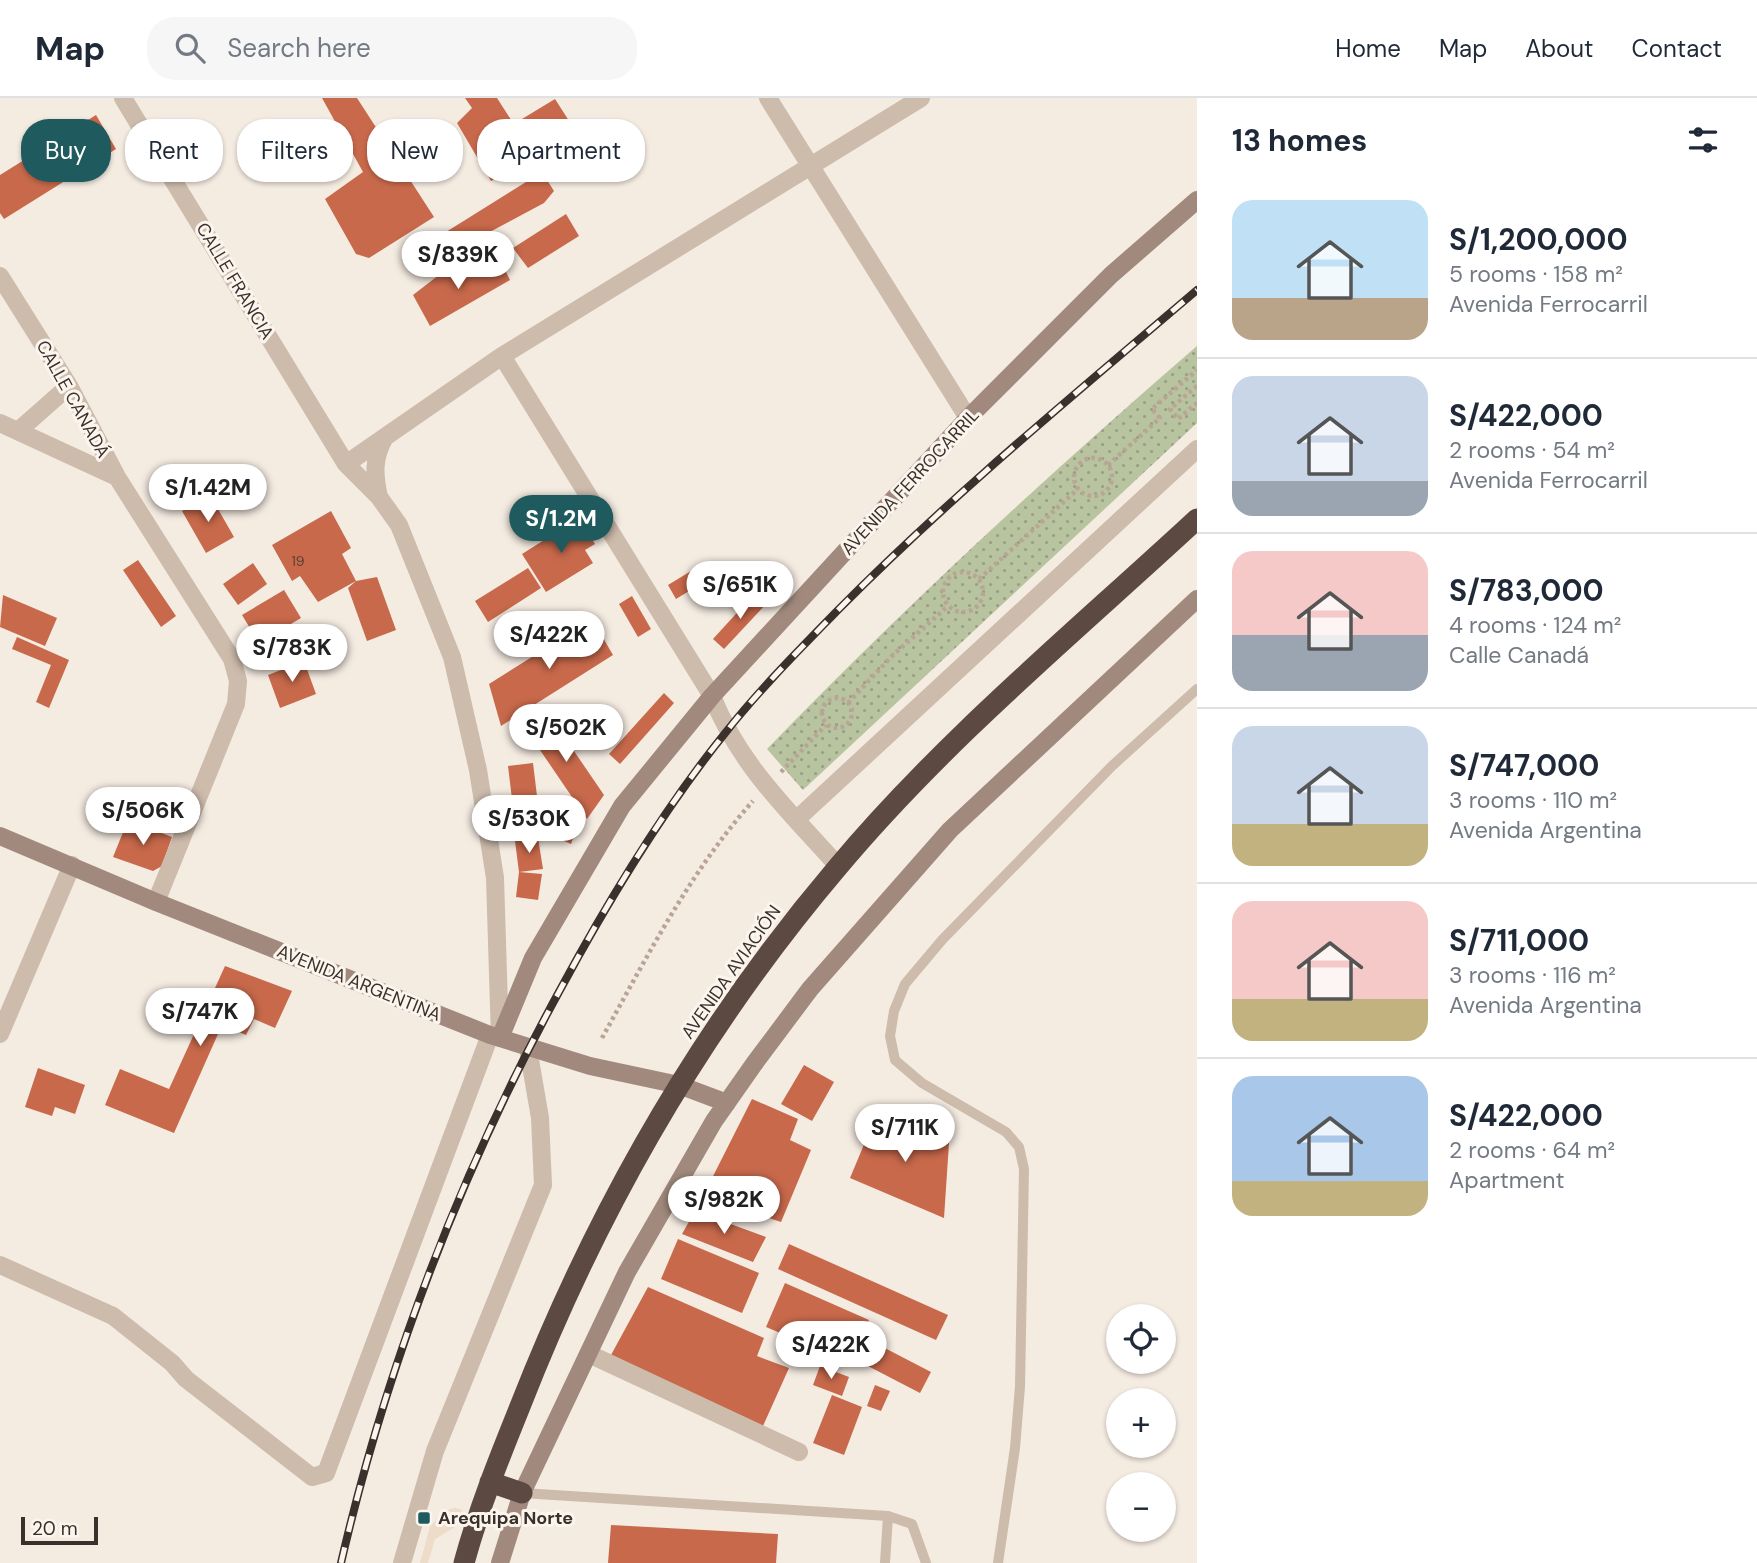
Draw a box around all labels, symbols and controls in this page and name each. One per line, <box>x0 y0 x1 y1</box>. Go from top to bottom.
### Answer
search box <box>147 17 637 80</box>
text: Map <box>35 27 105 70</box>
icon: search <box>171 29 209 67</box>
text: Search here <box>227 31 371 65</box>
text: Home <box>1335 33 1401 64</box>
text: Map <box>1439 33 1487 64</box>
text: About <box>1525 33 1594 64</box>
text: Contact <box>1632 33 1722 64</box>
chip: Buy <box>21 119 111 182</box>
chip: Rent <box>125 119 223 182</box>
chip: Filters <box>237 119 353 182</box>
chip: New <box>367 119 463 182</box>
chip: Apartment <box>477 119 645 182</box>
text: 13 homes <box>1232 121 1367 160</box>
icon: filters <box>1684 121 1722 159</box>
street label: CALLE FRANCIA <box>191 218 279 344</box>
text: S/1,200,000 <box>1449 220 1628 259</box>
icon: home <box>1288 228 1372 312</box>
pin: S/839K <box>401 232 515 291</box>
text: S/839K <box>418 239 498 269</box>
text: 5 rooms · 158 m² <box>1449 259 1623 289</box>
text: Avenida Ferrocarril <box>1449 289 1648 319</box>
street label: CALLE CANADÁ <box>31 336 115 462</box>
text: S/422,000 <box>1449 396 1603 435</box>
street label: AVENIDA FERROCARRIL <box>836 404 984 560</box>
icon: home <box>1288 404 1372 488</box>
text: 2 rooms · 54 m² <box>1449 435 1615 465</box>
pin: S/1.42M <box>143 464 273 524</box>
text: Avenida Ferrocarril <box>1449 465 1648 495</box>
text: S/1.42M <box>165 472 251 502</box>
pin: S/1.2M <box>504 496 618 555</box>
text: S/1.2M <box>525 503 597 533</box>
house number: 19 <box>291 552 305 570</box>
pin: S/651K <box>683 561 797 621</box>
text: S/651K <box>703 569 778 599</box>
text: S/783,000 <box>1449 571 1604 610</box>
icon: home <box>1288 579 1372 663</box>
text: 4 rooms · 124 m² <box>1449 610 1621 640</box>
pin: S/422K <box>492 612 606 671</box>
text: S/422K <box>510 619 588 649</box>
pin: S/783K <box>235 624 349 684</box>
text: S/783K <box>252 632 332 662</box>
text: Calle Canadá <box>1449 640 1589 670</box>
pin: S/502K <box>509 704 623 764</box>
text: S/502K <box>525 712 607 742</box>
text: S/747,000 <box>1449 746 1599 785</box>
icon: home <box>1288 754 1372 838</box>
text: 3 rooms · 110 m² <box>1449 785 1617 815</box>
pin: S/506K <box>86 788 200 847</box>
text: S/506K <box>101 795 185 825</box>
pin: S/530K <box>472 796 586 855</box>
text: S/530K <box>488 803 570 833</box>
text: Avenida Argentina <box>1449 815 1642 845</box>
street label: AVENIDA AVIACIÓN <box>676 900 786 1044</box>
text: S/711,000 <box>1449 921 1589 960</box>
icon: home <box>1288 929 1372 1013</box>
street label: AVENIDA ARGENTINA <box>273 939 445 1027</box>
text: 3 rooms · 116 m² <box>1449 960 1616 990</box>
pin: S/747K <box>143 988 257 1048</box>
text: Avenida Argentina <box>1449 990 1642 1020</box>
text: S/747K <box>161 996 239 1026</box>
text: S/422,000 <box>1449 1096 1603 1135</box>
pin: S/711K <box>848 1104 962 1164</box>
icon: home <box>1288 1104 1372 1188</box>
text: S/711K <box>871 1112 939 1142</box>
text: 2 rooms · 64 m² <box>1449 1135 1615 1165</box>
text: Apartment <box>1449 1165 1564 1195</box>
pin: S/982K <box>667 1176 781 1236</box>
text: S/982K <box>684 1184 764 1214</box>
map controls <box>1106 1304 1176 1542</box>
button: locate <box>1106 1304 1176 1374</box>
pin: S/422K <box>774 1322 888 1381</box>
text: S/422K <box>792 1329 870 1359</box>
button: + <box>1106 1388 1176 1458</box>
button: − <box>1106 1472 1176 1542</box>
place label: Arequipa Norte <box>438 1506 573 1530</box>
marker: Arequipa Norte <box>416 1510 432 1526</box>
scale bar <box>21 1514 98 1546</box>
text: 20 m <box>32 1516 78 1541</box>

